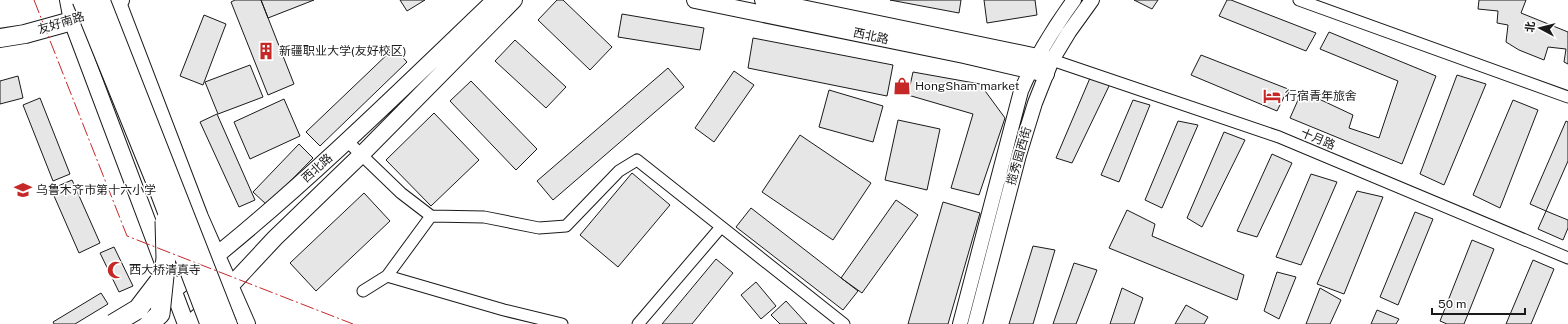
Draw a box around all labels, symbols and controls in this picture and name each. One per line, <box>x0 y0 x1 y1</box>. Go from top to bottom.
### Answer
north arrow <box>1520 8 1560 48</box>
street label: 友好南路 <box>36 9 86 37</box>
text: 北 <box>1523 21 1537 33</box>
street label: 西北路 <box>852 25 890 47</box>
building icon: 新疆职业大学(友好校区) <box>256 41 276 61</box>
place label: 新疆职业大学(友好校区) <box>279 44 406 58</box>
shop icon: HongSham market <box>892 76 912 96</box>
place label: HongSham market <box>915 79 1020 93</box>
hotel icon: 行宿青年旅舍 <box>1262 86 1282 106</box>
place label: 行宿青年旅舍 <box>1285 89 1357 103</box>
street label: 揽秀园西街 <box>1004 125 1034 187</box>
street label: 十月路 <box>1299 126 1337 152</box>
street label: 西北路 <box>299 151 335 185</box>
school or university icon: 乌鲁木齐市第十六小学 <box>13 180 33 200</box>
place label: 乌鲁木齐市第十六小学 <box>36 183 156 197</box>
mosque icon: 西大桥清真寺 <box>106 260 126 280</box>
place label: 西大桥清真寺 <box>129 263 201 277</box>
scale bar <box>1432 290 1525 316</box>
text: 50 m <box>1438 297 1466 311</box>

